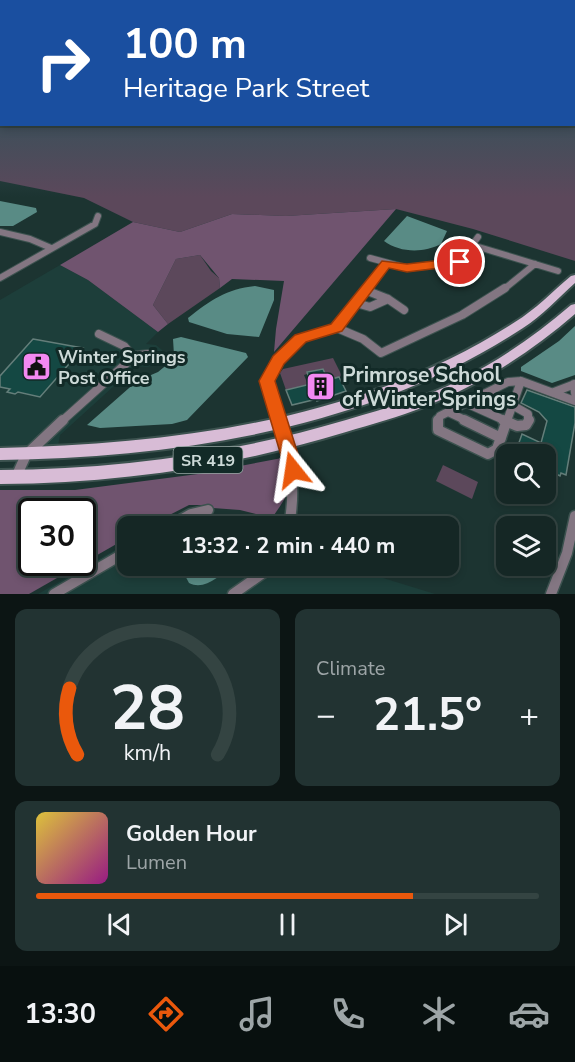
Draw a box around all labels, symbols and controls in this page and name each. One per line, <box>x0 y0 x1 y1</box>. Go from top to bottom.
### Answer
text: 100 m <box>123 16 247 73</box>
icon: right <box>24 24 102 102</box>
text: Heritage Park Street <box>123 70 369 107</box>
pin <box>434 236 485 287</box>
icon: arrive <box>443 245 476 278</box>
place label: Winter Springs Post Office <box>58 345 186 390</box>
public building icon: Winter Springs Post Office <box>21 351 53 383</box>
place label: Primrose School of Winter Springs <box>342 361 516 413</box>
building icon: Primrose School of Winter Springs <box>305 371 337 403</box>
position arrow <box>261 438 325 502</box>
map controls <box>496 444 556 576</box>
button: search <box>496 444 556 504</box>
road number: SR 419 <box>174 447 242 473</box>
speed limit sign: 30 <box>18 498 96 576</box>
button: layers <box>496 516 556 576</box>
text: 13:32 · 2 min · 440 m <box>181 531 395 561</box>
text: Climate <box>316 655 385 682</box>
text: 28 <box>110 666 185 751</box>
text: 21.5° <box>373 685 482 746</box>
text: − <box>316 693 336 738</box>
text: + <box>519 693 539 738</box>
text: km/h <box>124 738 171 768</box>
text: Golden Hour <box>126 819 257 849</box>
text: Lumen <box>126 849 187 876</box>
icon: previous <box>103 908 136 941</box>
icon: pause <box>271 908 304 941</box>
icon: next <box>439 908 472 941</box>
icon: directions <box>145 993 187 1035</box>
icon: music <box>236 993 278 1035</box>
icon: phone <box>327 993 369 1035</box>
icon: climate <box>418 993 460 1035</box>
icon: car <box>508 993 550 1035</box>
text: 13:30 <box>24 996 96 1033</box>

